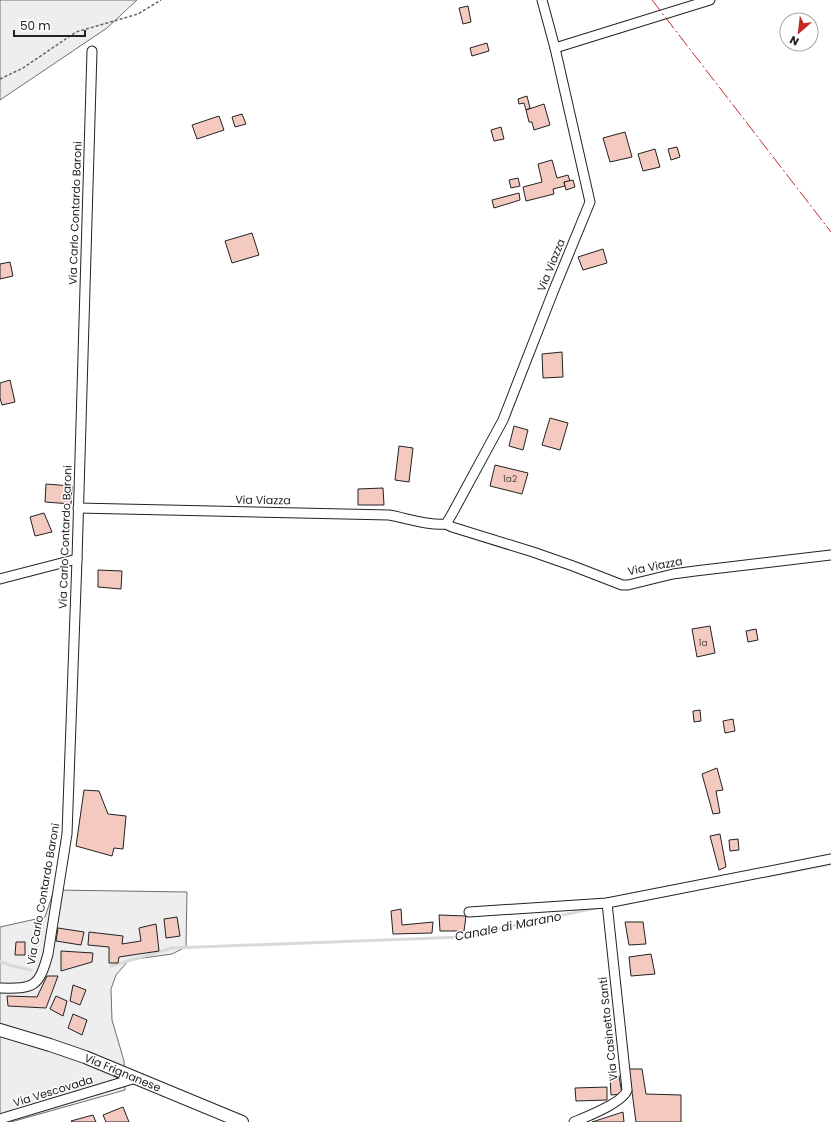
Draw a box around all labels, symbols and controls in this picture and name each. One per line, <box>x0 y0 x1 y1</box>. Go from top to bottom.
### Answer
scale bar <box>14 12 85 38</box>
north arrow <box>779 12 819 52</box>
text: 50 m <box>20 17 51 34</box>
text: N <box>787 32 802 50</box>
street label: Via Carlo Contardo Baroni <box>64 141 86 285</box>
street label: Via Viazza <box>533 236 569 294</box>
street label: Via Carlo Contardo Baroni <box>54 465 76 609</box>
house number: 1a2 <box>503 473 517 485</box>
street label: Via Viazza <box>235 492 291 508</box>
street label: Via Viazza <box>626 553 684 579</box>
house number: 1a <box>699 637 707 649</box>
street label: Via Carlo Contardo Baroni <box>23 822 63 966</box>
water label: Canale di Marano <box>453 907 563 945</box>
street label: Via Casinetto Santi <box>595 976 621 1082</box>
street label: Via Frignanese <box>82 1050 163 1096</box>
street label: Via Vescovada <box>11 1071 95 1111</box>

